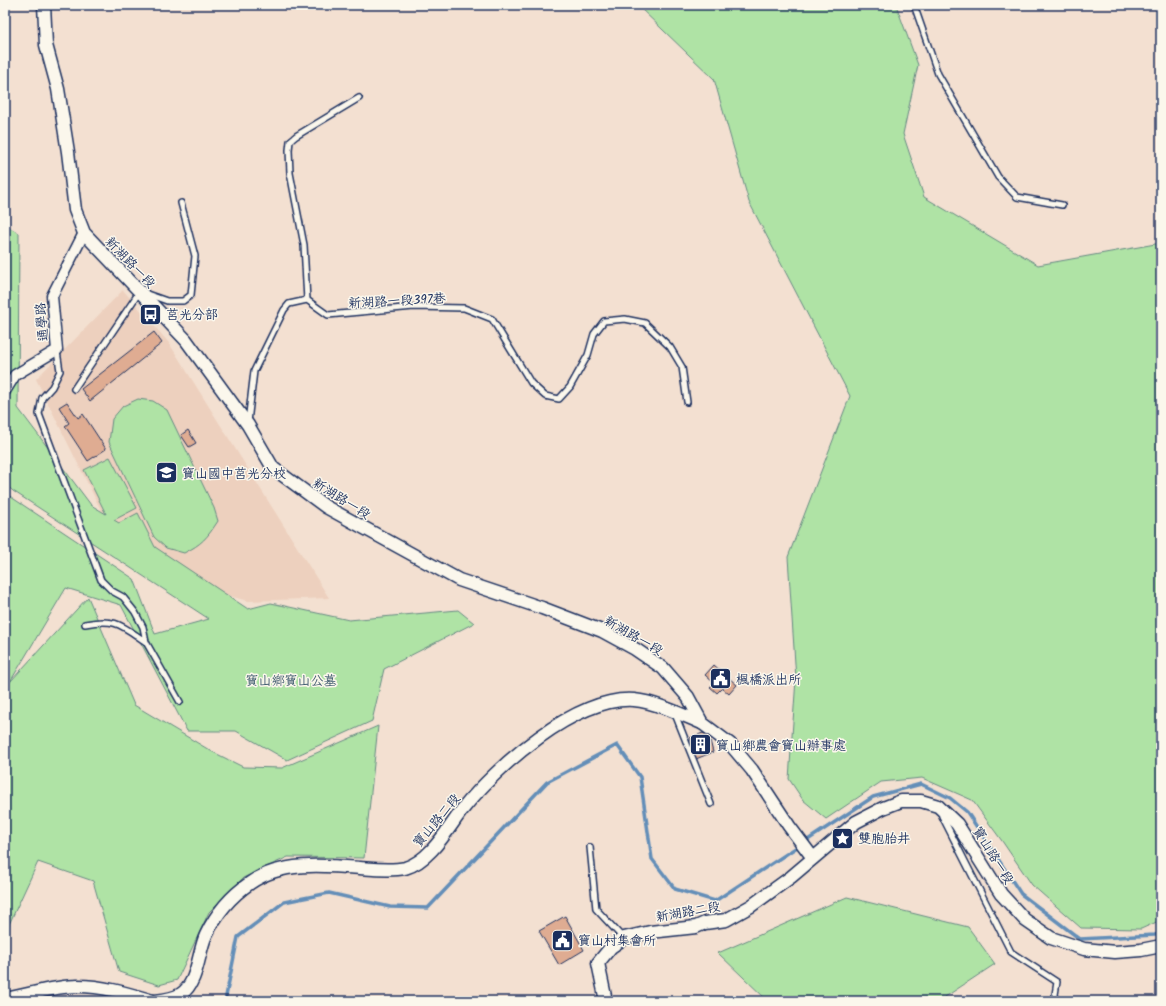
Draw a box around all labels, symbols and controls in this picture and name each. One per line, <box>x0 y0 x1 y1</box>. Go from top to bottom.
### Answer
street label: 新湖路一段 <box>100 232 160 294</box>
street label: 新湖路一段397巷 <box>348 288 446 315</box>
bus stop icon: 莒光分部 <box>137 301 163 327</box>
street label: 通學路 <box>30 302 55 342</box>
place label: 莒光分部 <box>166 305 218 326</box>
school or university icon: 寶山國中莒光分校 <box>154 460 180 486</box>
place label: 寶山國中莒光分校 <box>182 464 286 485</box>
street label: 新湖路一段 <box>308 473 374 525</box>
street label: 新湖路一段 <box>600 611 667 662</box>
public building icon: 楓橋派出所 <box>707 666 733 692</box>
place label: 楓橋派出所 <box>736 670 801 691</box>
park label: 寶山鄉寶山公墓 <box>245 671 337 692</box>
building icon: 寶山鄉農會寶山辦事處 <box>688 732 714 758</box>
place label: 寶山鄉農會寶山辦事處 <box>716 736 846 757</box>
street label: 寶山路二段 <box>408 789 466 853</box>
street label: 寶山路一段 <box>967 823 1019 889</box>
place icon: 雙胞胎井 <box>830 825 856 851</box>
place label: 雙胞胎井 <box>858 829 910 850</box>
street label: 新湖路二段 <box>654 896 722 928</box>
public building icon: 寶山村集會所 <box>549 927 575 953</box>
place label: 寶山村集會所 <box>578 931 656 952</box>

